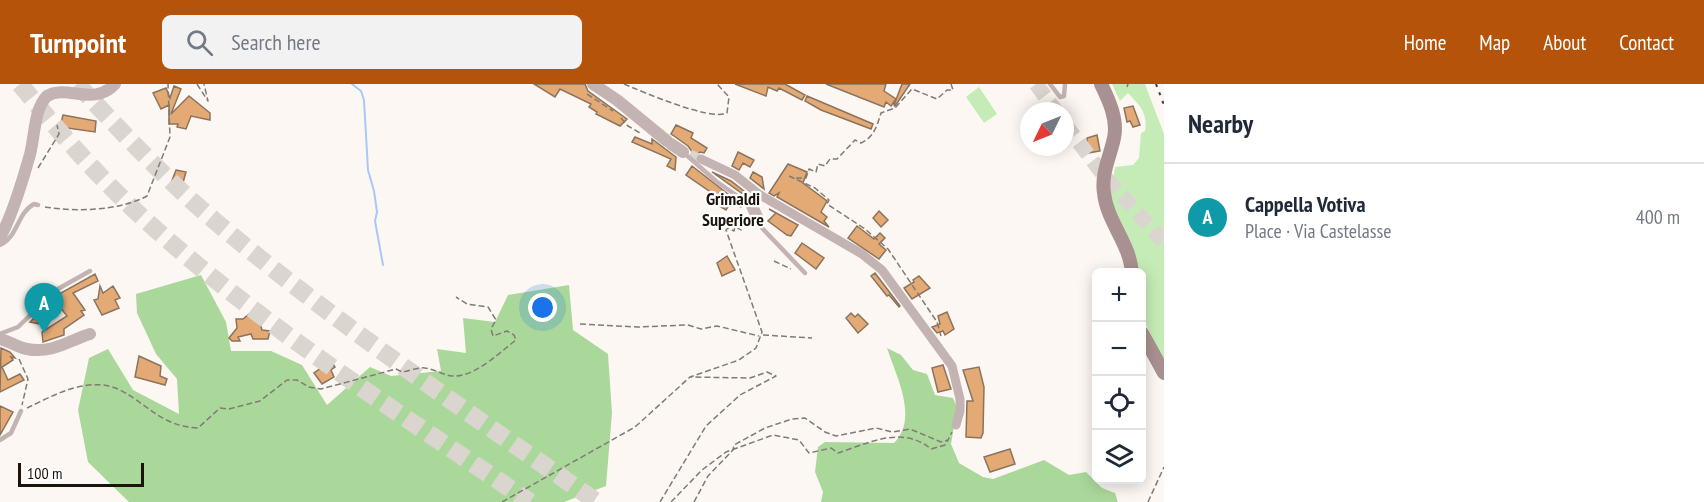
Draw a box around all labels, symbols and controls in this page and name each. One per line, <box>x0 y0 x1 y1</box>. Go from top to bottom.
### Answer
search box <box>162 15 582 69</box>
text: Turnpoint <box>30 24 126 61</box>
icon: search <box>183 26 216 59</box>
text: Search here <box>231 28 321 56</box>
text: Home <box>1404 29 1446 56</box>
text: Map <box>1479 29 1510 56</box>
text: About <box>1543 29 1586 56</box>
text: Contact <box>1619 29 1674 56</box>
north arrow <box>1020 102 1074 156</box>
text: Nearby <box>1188 107 1253 140</box>
district label: Grimaldi Superiore <box>702 187 764 231</box>
text: Cappella Votiva <box>1245 190 1365 218</box>
text: A <box>1202 204 1213 230</box>
text: 400 m <box>1636 204 1680 230</box>
text: Place · Via Castelasse <box>1245 218 1392 244</box>
map controls <box>1092 268 1146 484</box>
button: + <box>1092 268 1146 322</box>
pin: A <box>24 284 63 333</box>
your location <box>528 293 557 322</box>
button: − <box>1092 322 1146 376</box>
button: locate <box>1092 376 1146 430</box>
button: layers <box>1092 430 1146 484</box>
scale bar <box>18 460 144 488</box>
text: 100 m <box>27 463 62 483</box>

